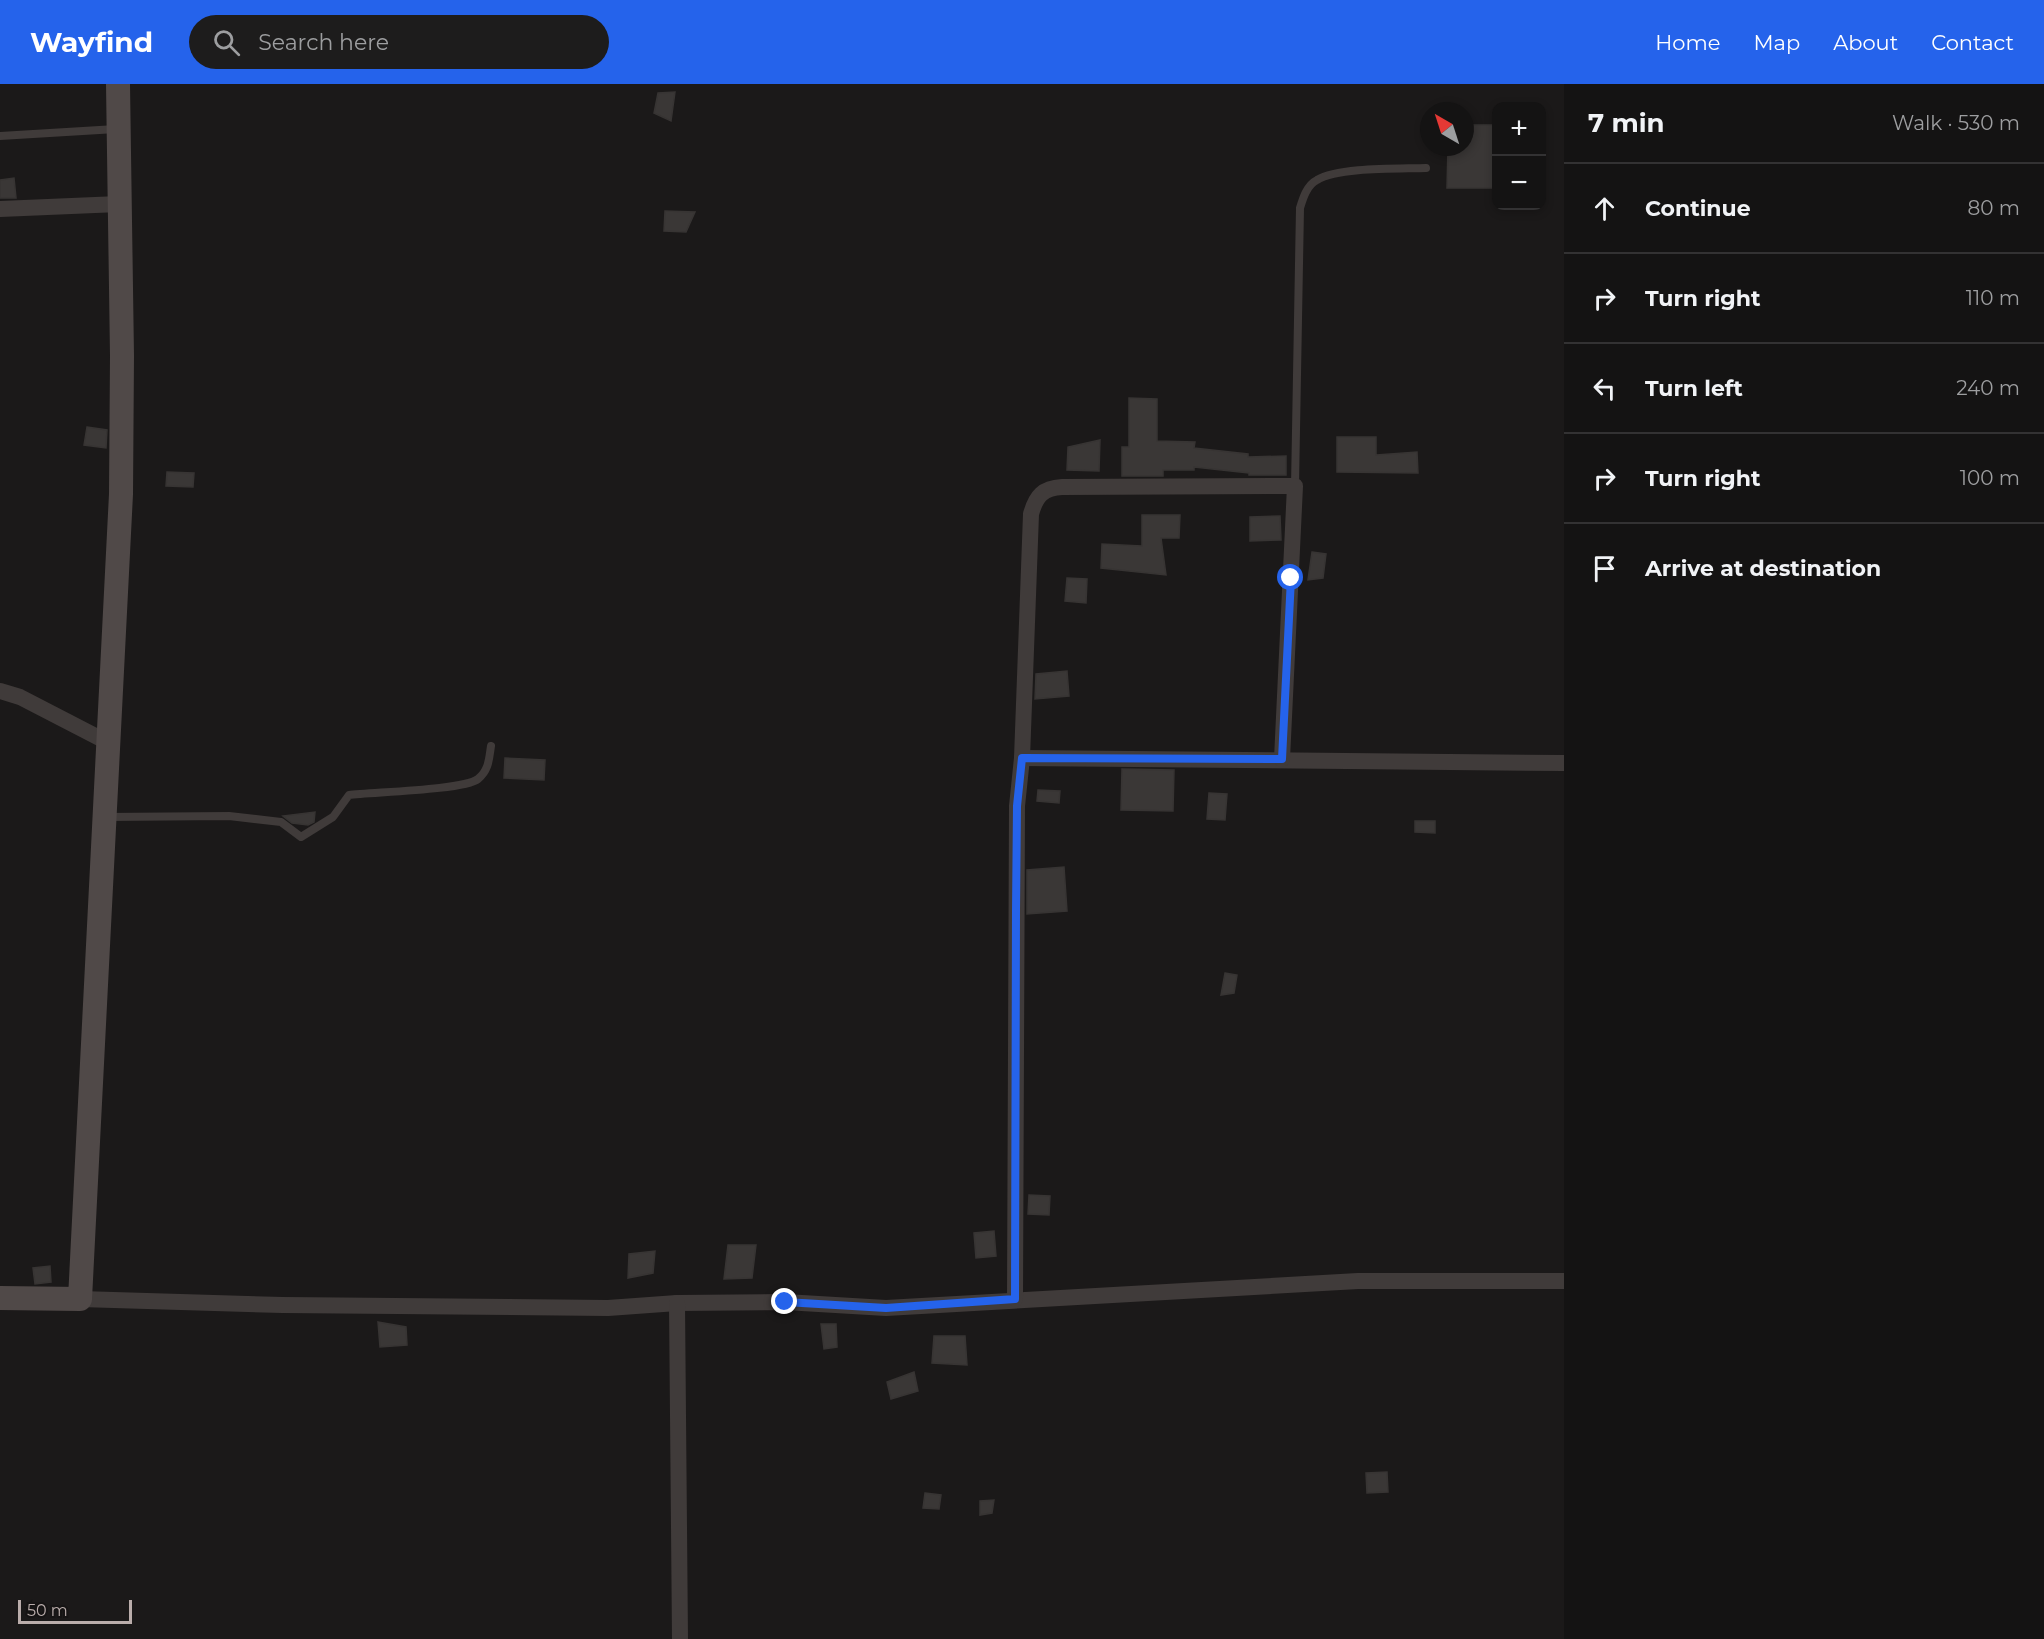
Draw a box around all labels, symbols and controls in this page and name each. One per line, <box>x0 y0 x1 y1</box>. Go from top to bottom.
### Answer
search box <box>189 15 609 69</box>
text: Wayfind <box>30 25 153 59</box>
icon: search <box>210 26 243 59</box>
text: Search here <box>258 29 389 56</box>
text: Home <box>1655 30 1720 55</box>
text: Map <box>1753 30 1800 55</box>
text: About <box>1833 30 1898 55</box>
text: Contact <box>1931 30 2014 55</box>
north arrow <box>1420 102 1474 156</box>
map controls <box>1492 102 1546 210</box>
button: + <box>1492 102 1546 156</box>
text: 7 min <box>1588 107 1665 139</box>
text: Walk · 530 m <box>1892 111 2020 135</box>
button: − <box>1492 156 1546 210</box>
icon: ahead <box>1588 192 1621 225</box>
text: Continue <box>1645 195 1751 222</box>
text: 80 m <box>1968 196 2020 220</box>
icon: right <box>1588 282 1621 315</box>
text: Turn right <box>1645 285 1760 312</box>
text: 110 m <box>1966 286 2020 310</box>
icon: left <box>1588 372 1621 405</box>
text: Turn left <box>1645 375 1743 402</box>
text: 240 m <box>1956 376 2020 400</box>
icon: right <box>1588 462 1621 495</box>
text: Turn right <box>1645 465 1760 492</box>
text: 100 m <box>1960 466 2020 490</box>
icon: arrive <box>1588 552 1621 585</box>
text: Arrive at destination <box>1645 555 1881 582</box>
route start <box>1277 564 1303 590</box>
route end <box>771 1288 797 1314</box>
scale bar <box>18 1597 132 1624</box>
text: 50 m <box>27 1601 68 1620</box>

